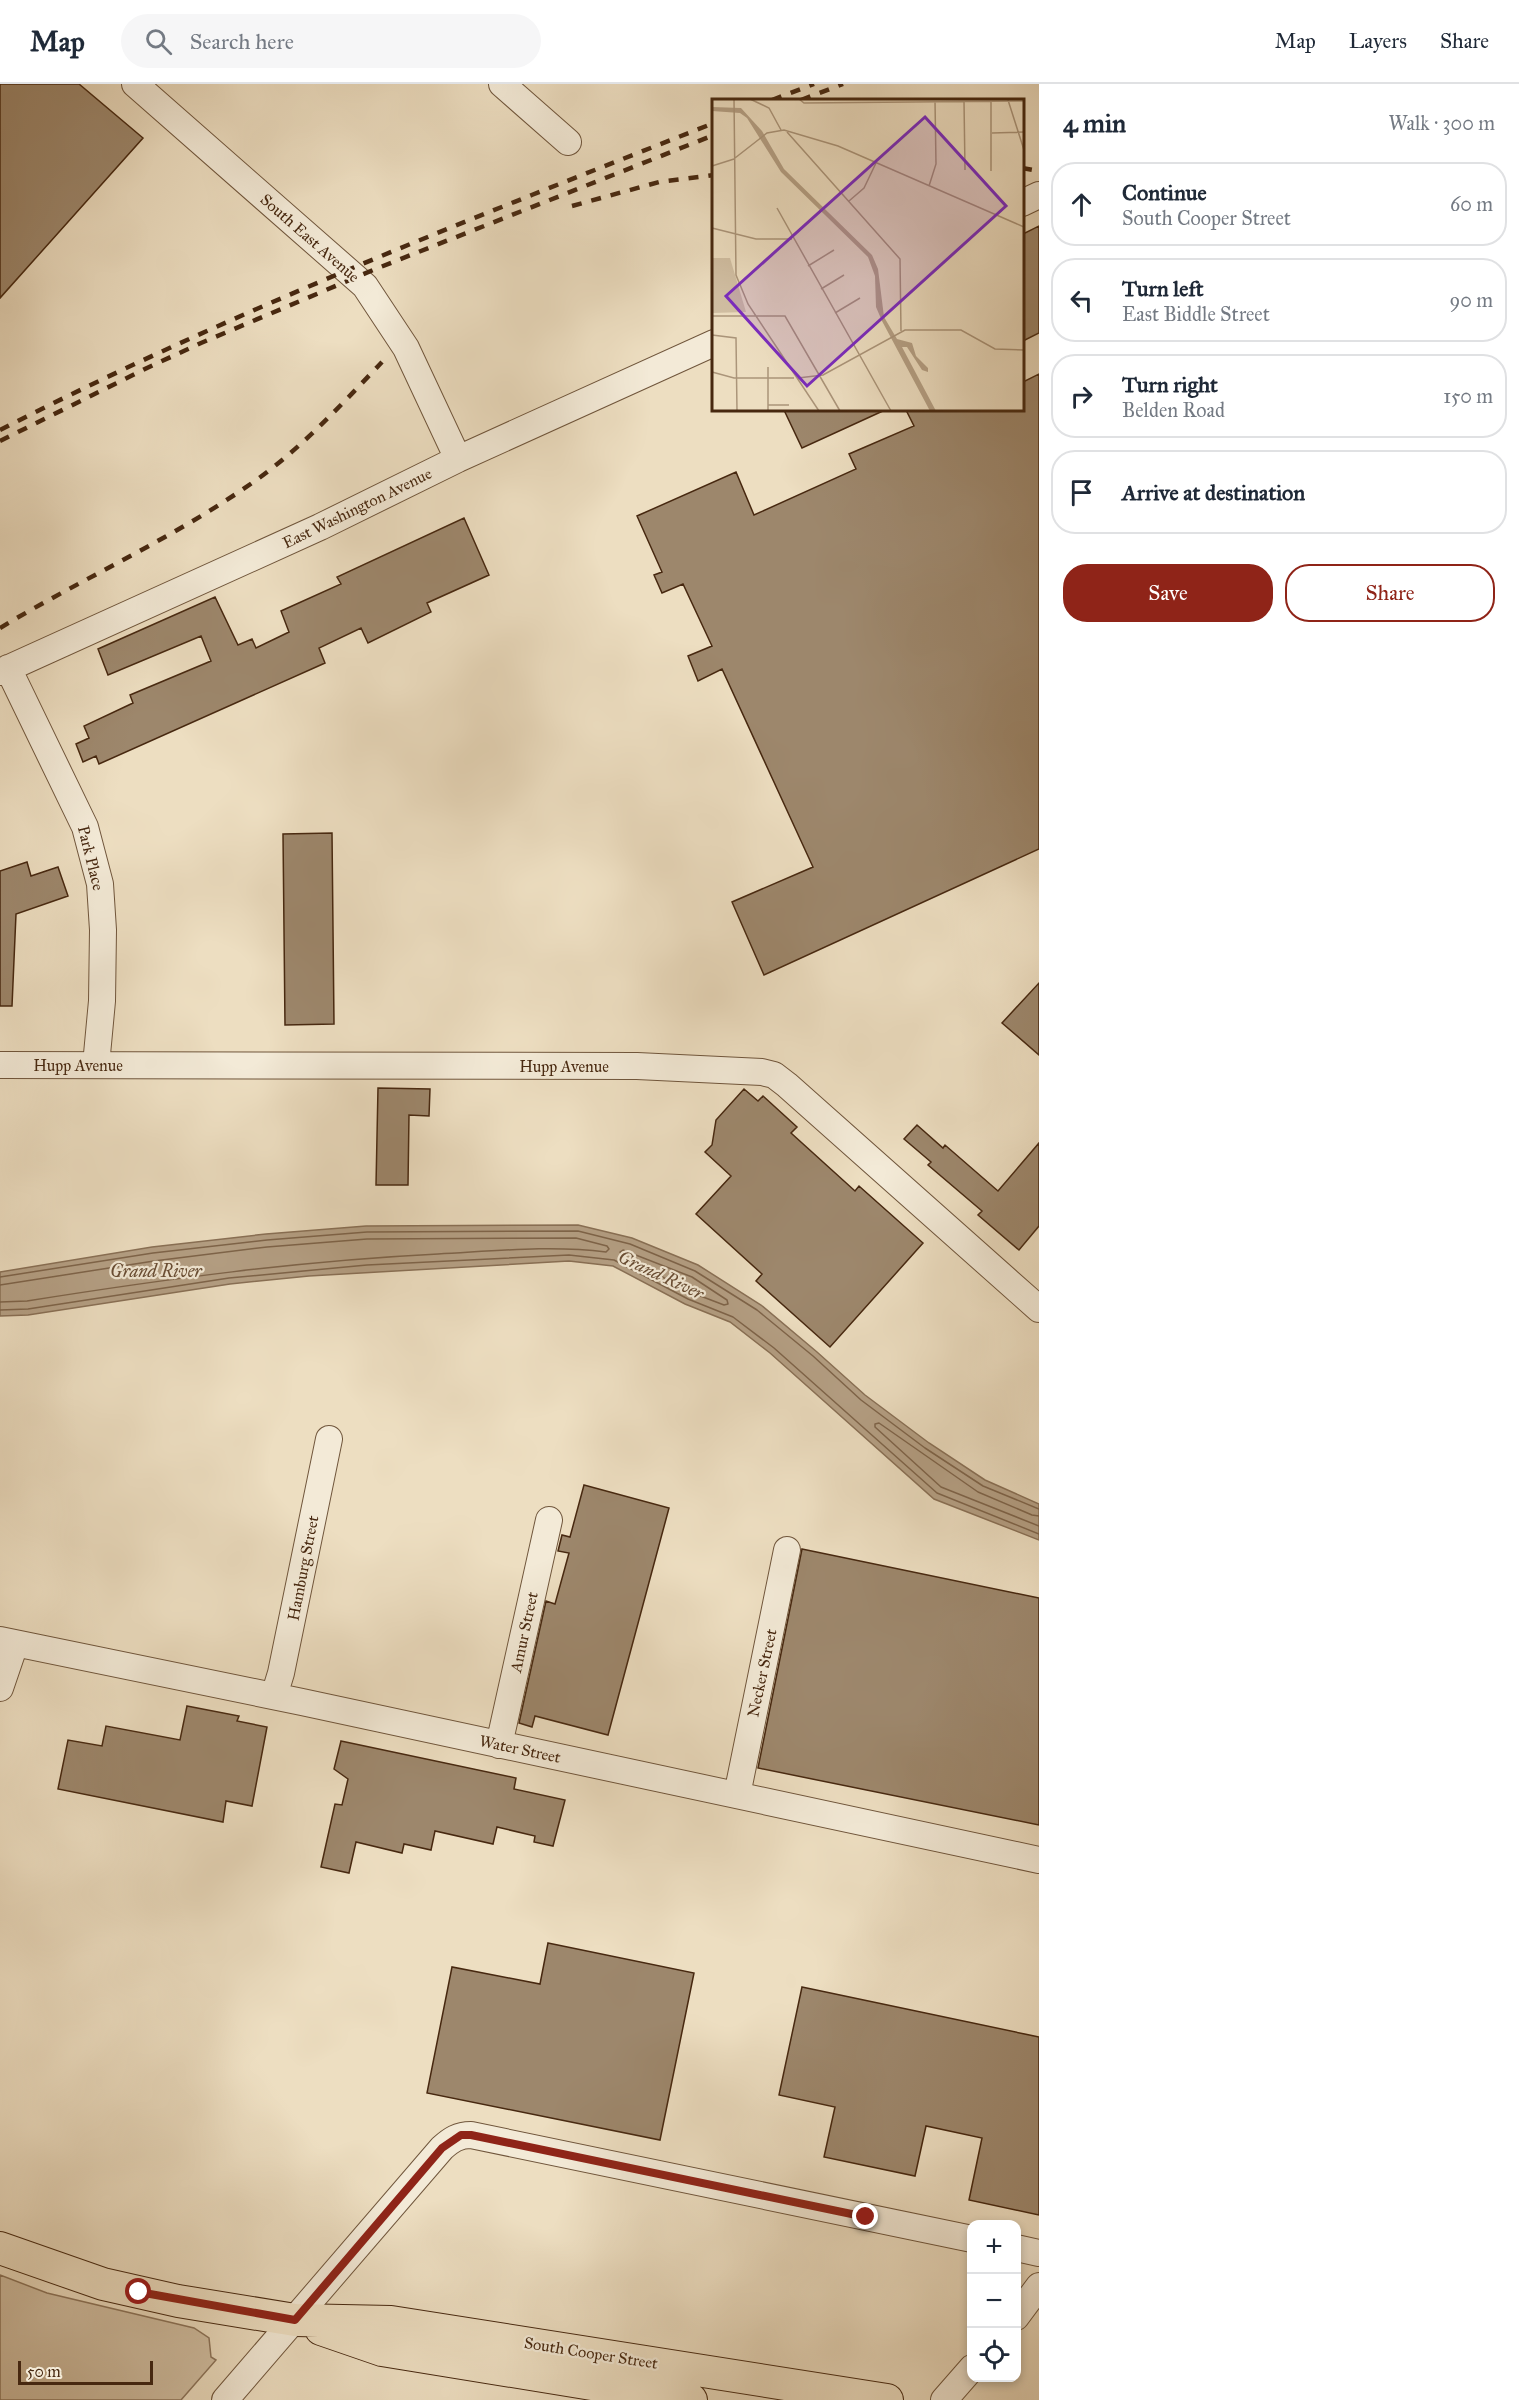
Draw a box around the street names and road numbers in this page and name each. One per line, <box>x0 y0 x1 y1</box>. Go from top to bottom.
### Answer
street label: South East Avenue <box>257 190 364 286</box>
street label: East Washington Avenue <box>279 463 435 553</box>
street label: Park Place <box>74 824 108 893</box>
street label: Hupp Avenue <box>33 1056 123 1075</box>
street label: Hupp Avenue <box>519 1057 609 1076</box>
street label: Hamburg Street <box>283 1513 324 1622</box>
street label: Amur Street <box>506 1590 542 1675</box>
street label: Necker Street <box>743 1627 781 1719</box>
street label: Water Street <box>478 1731 563 1767</box>
street label: South Cooper Street <box>523 2333 660 2373</box>

